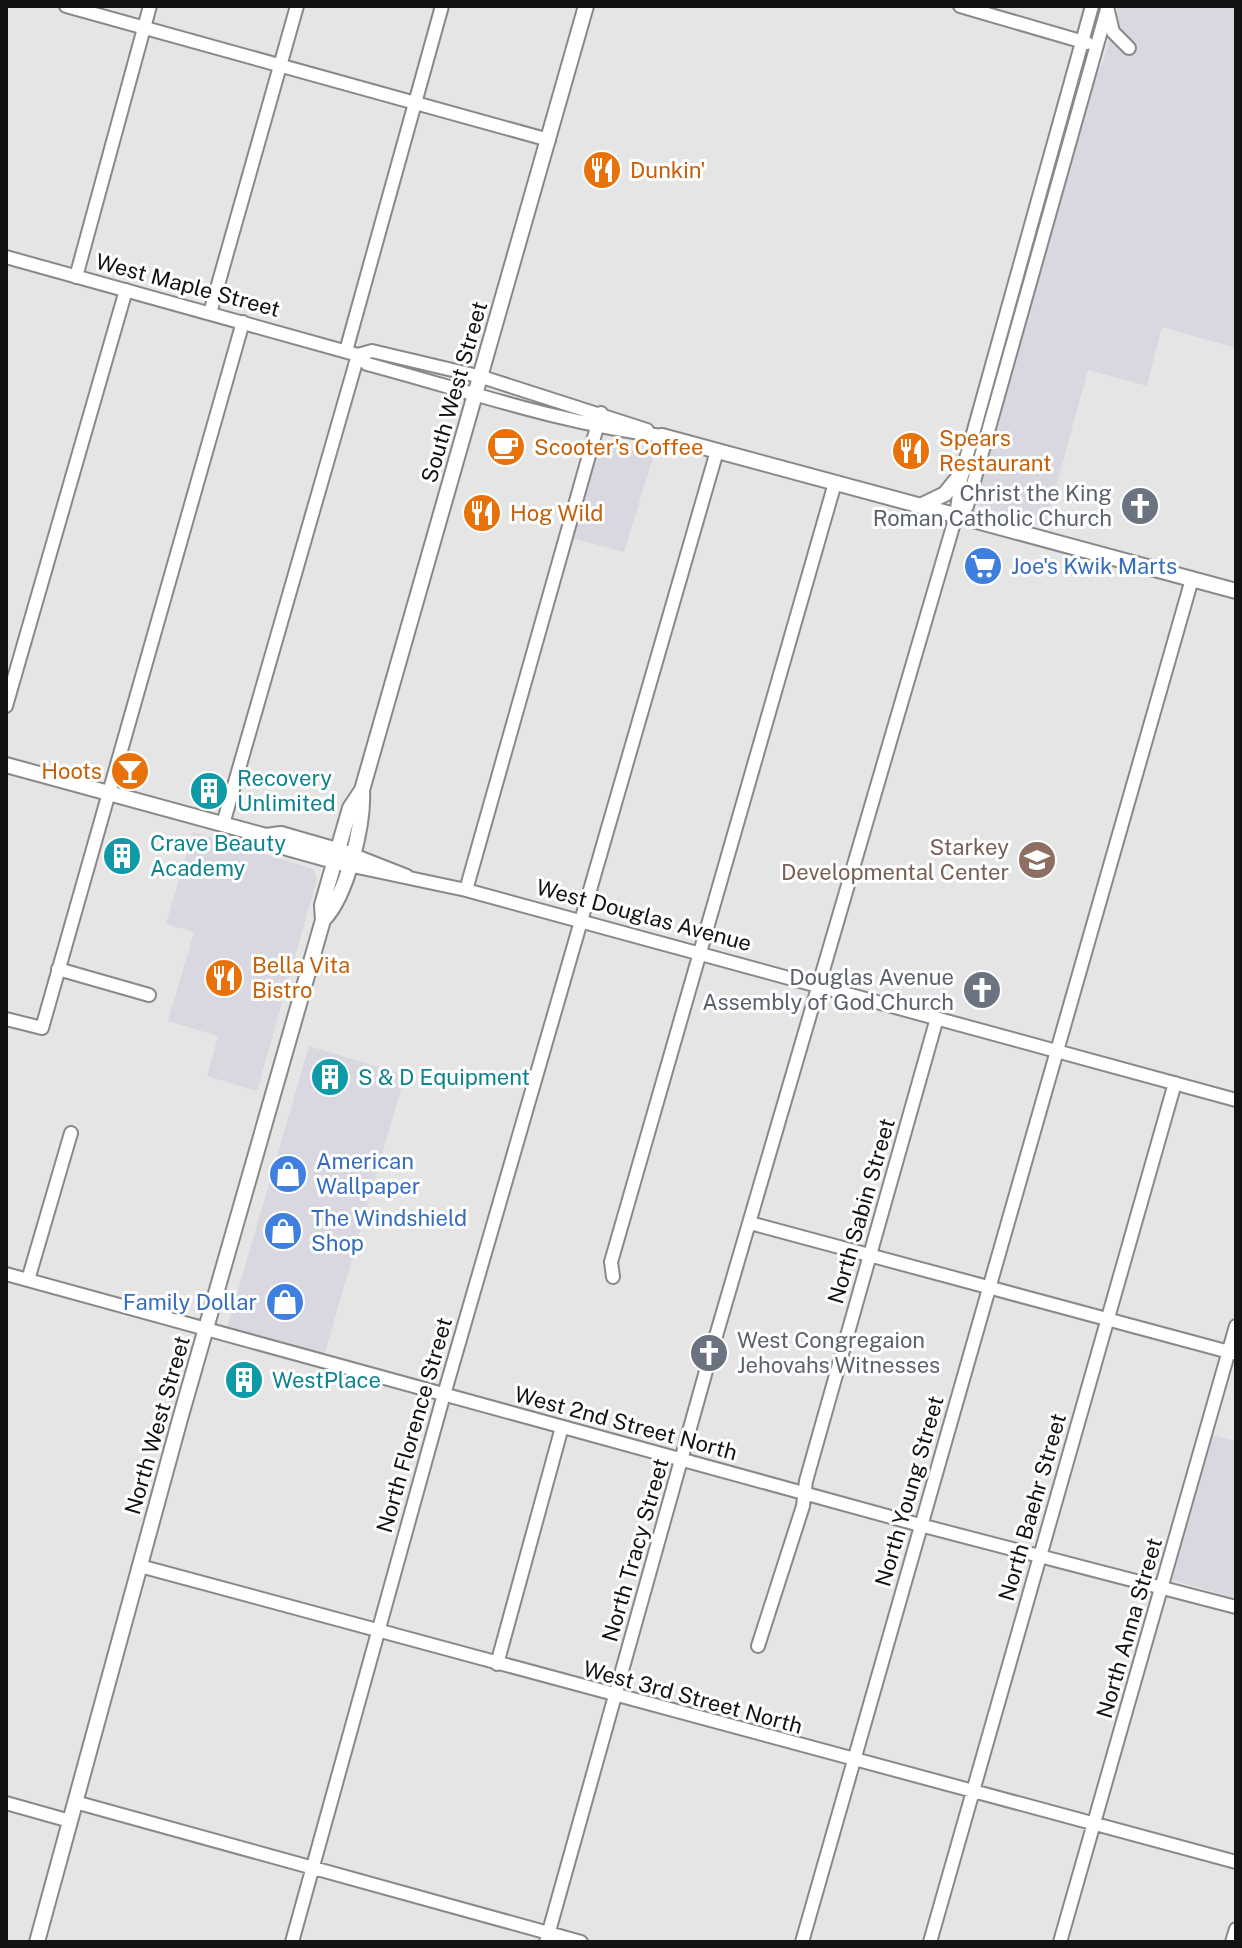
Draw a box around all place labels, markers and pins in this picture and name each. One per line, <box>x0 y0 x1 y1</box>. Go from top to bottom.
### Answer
restaurant icon: Dunkin' <box>581 149 623 191</box>
place label: Dunkin' <box>630 157 706 183</box>
place label: Spears Restaurant <box>939 425 1052 476</box>
cafe icon: Scooter's Coffee <box>485 426 527 468</box>
restaurant icon: Spears Restaurant <box>890 430 932 472</box>
place label: Scooter's Coffee <box>534 434 703 460</box>
place label: Christ the King Roman Catholic Church <box>873 480 1112 531</box>
church icon: Christ the King Roman Catholic Church <box>1119 485 1161 527</box>
restaurant icon: Hog Wild <box>461 492 503 534</box>
place label: Hog Wild <box>510 500 603 526</box>
supermarket icon: Joe's Kwik Marts <box>962 545 1004 587</box>
place label: Joe's Kwik Marts <box>1011 553 1177 579</box>
bar icon: Hoots <box>109 750 151 792</box>
place label: Hoots <box>41 758 102 784</box>
place label: Recovery Unlimited <box>237 765 336 816</box>
building icon: Recovery Unlimited <box>188 770 230 812</box>
place label: Crave Beauty Academy <box>150 830 286 881</box>
place label: Starkey Developmental Center <box>781 834 1009 885</box>
building icon: Crave Beauty Academy <box>101 835 143 877</box>
school or university icon: Starkey Developmental Center <box>1016 839 1058 881</box>
place label: Bella Vita Bistro <box>252 952 350 1003</box>
restaurant icon: Bella Vita Bistro <box>203 957 245 999</box>
place label: Douglas Avenue Assembly of God Church <box>702 964 954 1015</box>
church icon: Douglas Avenue Assembly of God Church <box>961 969 1003 1011</box>
building icon: S & D Equipment <box>309 1056 351 1098</box>
place label: S & D Equipment <box>358 1064 530 1090</box>
place label: American Wallpaper <box>316 1148 420 1199</box>
shop icon: American Wallpaper <box>267 1153 309 1195</box>
place label: The Windshield Shop <box>311 1205 467 1256</box>
shop icon: The Windshield Shop <box>262 1210 304 1252</box>
shop icon: Family Dollar <box>264 1281 306 1323</box>
place label: Family Dollar <box>123 1289 257 1315</box>
place label: West Congregaion Jehovahs Witnesses <box>737 1327 940 1378</box>
church icon: West Congregaion Jehovahs Witnesses <box>688 1332 730 1374</box>
building icon: WestPlace <box>223 1359 265 1401</box>
place label: WestPlace <box>272 1367 381 1393</box>

